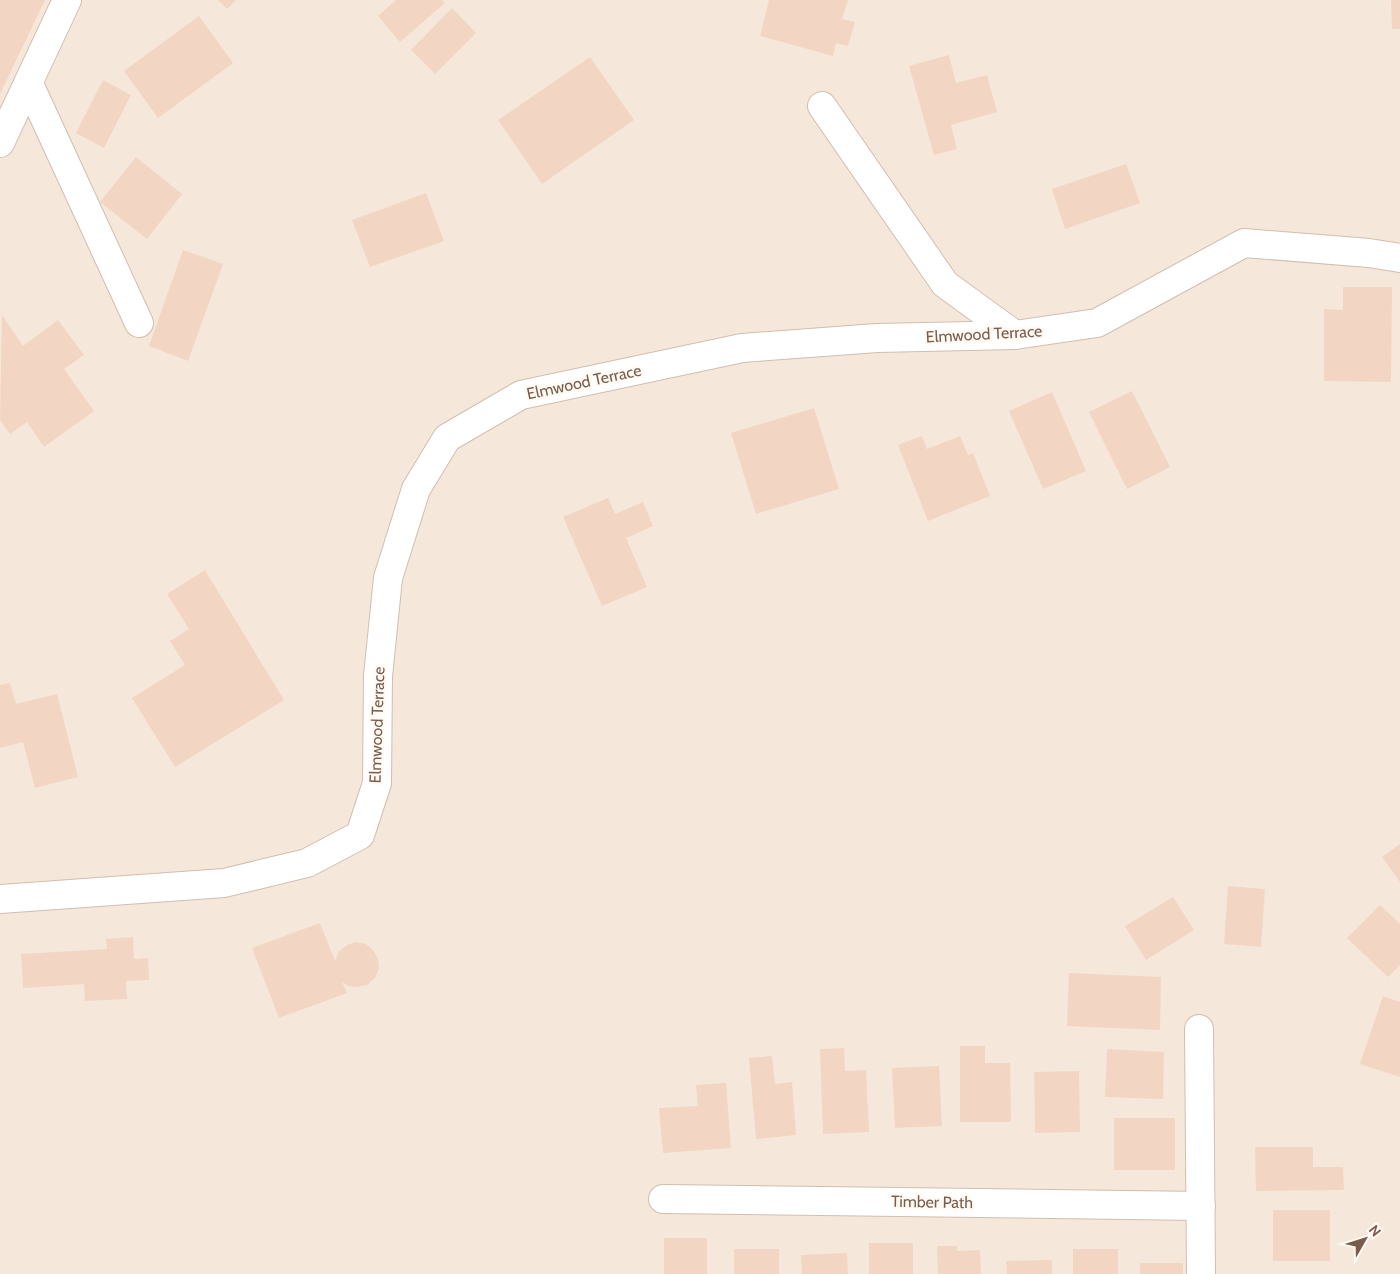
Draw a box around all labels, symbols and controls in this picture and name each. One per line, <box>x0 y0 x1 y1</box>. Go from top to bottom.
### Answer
street label: Elmwood Terrace <box>925 321 1043 347</box>
street label: Elmwood Terrace <box>525 361 643 403</box>
street label: Elmwood Terrace <box>365 666 389 784</box>
street label: Timber Path <box>891 1192 973 1212</box>
north arrow <box>1340 1214 1390 1264</box>
text: N <box>1365 1221 1385 1240</box>

